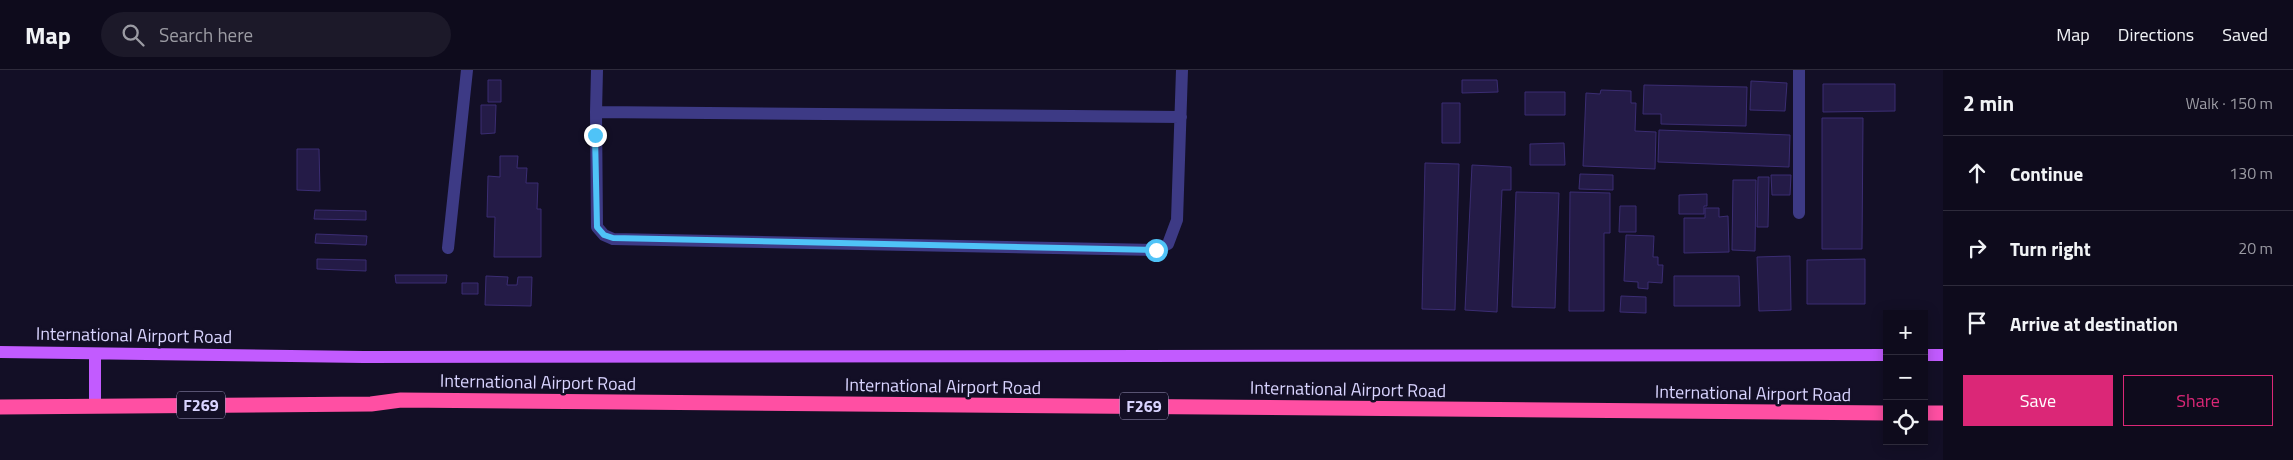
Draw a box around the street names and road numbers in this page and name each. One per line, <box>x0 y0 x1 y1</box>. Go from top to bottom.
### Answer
street label: International Airport Road <box>36 320 232 350</box>
street label: International Airport Road <box>440 367 636 397</box>
street label: International Airport Road <box>845 371 1041 401</box>
street label: International Airport Road <box>1250 374 1446 404</box>
street label: International Airport Road <box>1655 378 1851 408</box>
road number: F269 <box>177 392 225 418</box>
road number: F269 <box>1120 392 1168 420</box>

